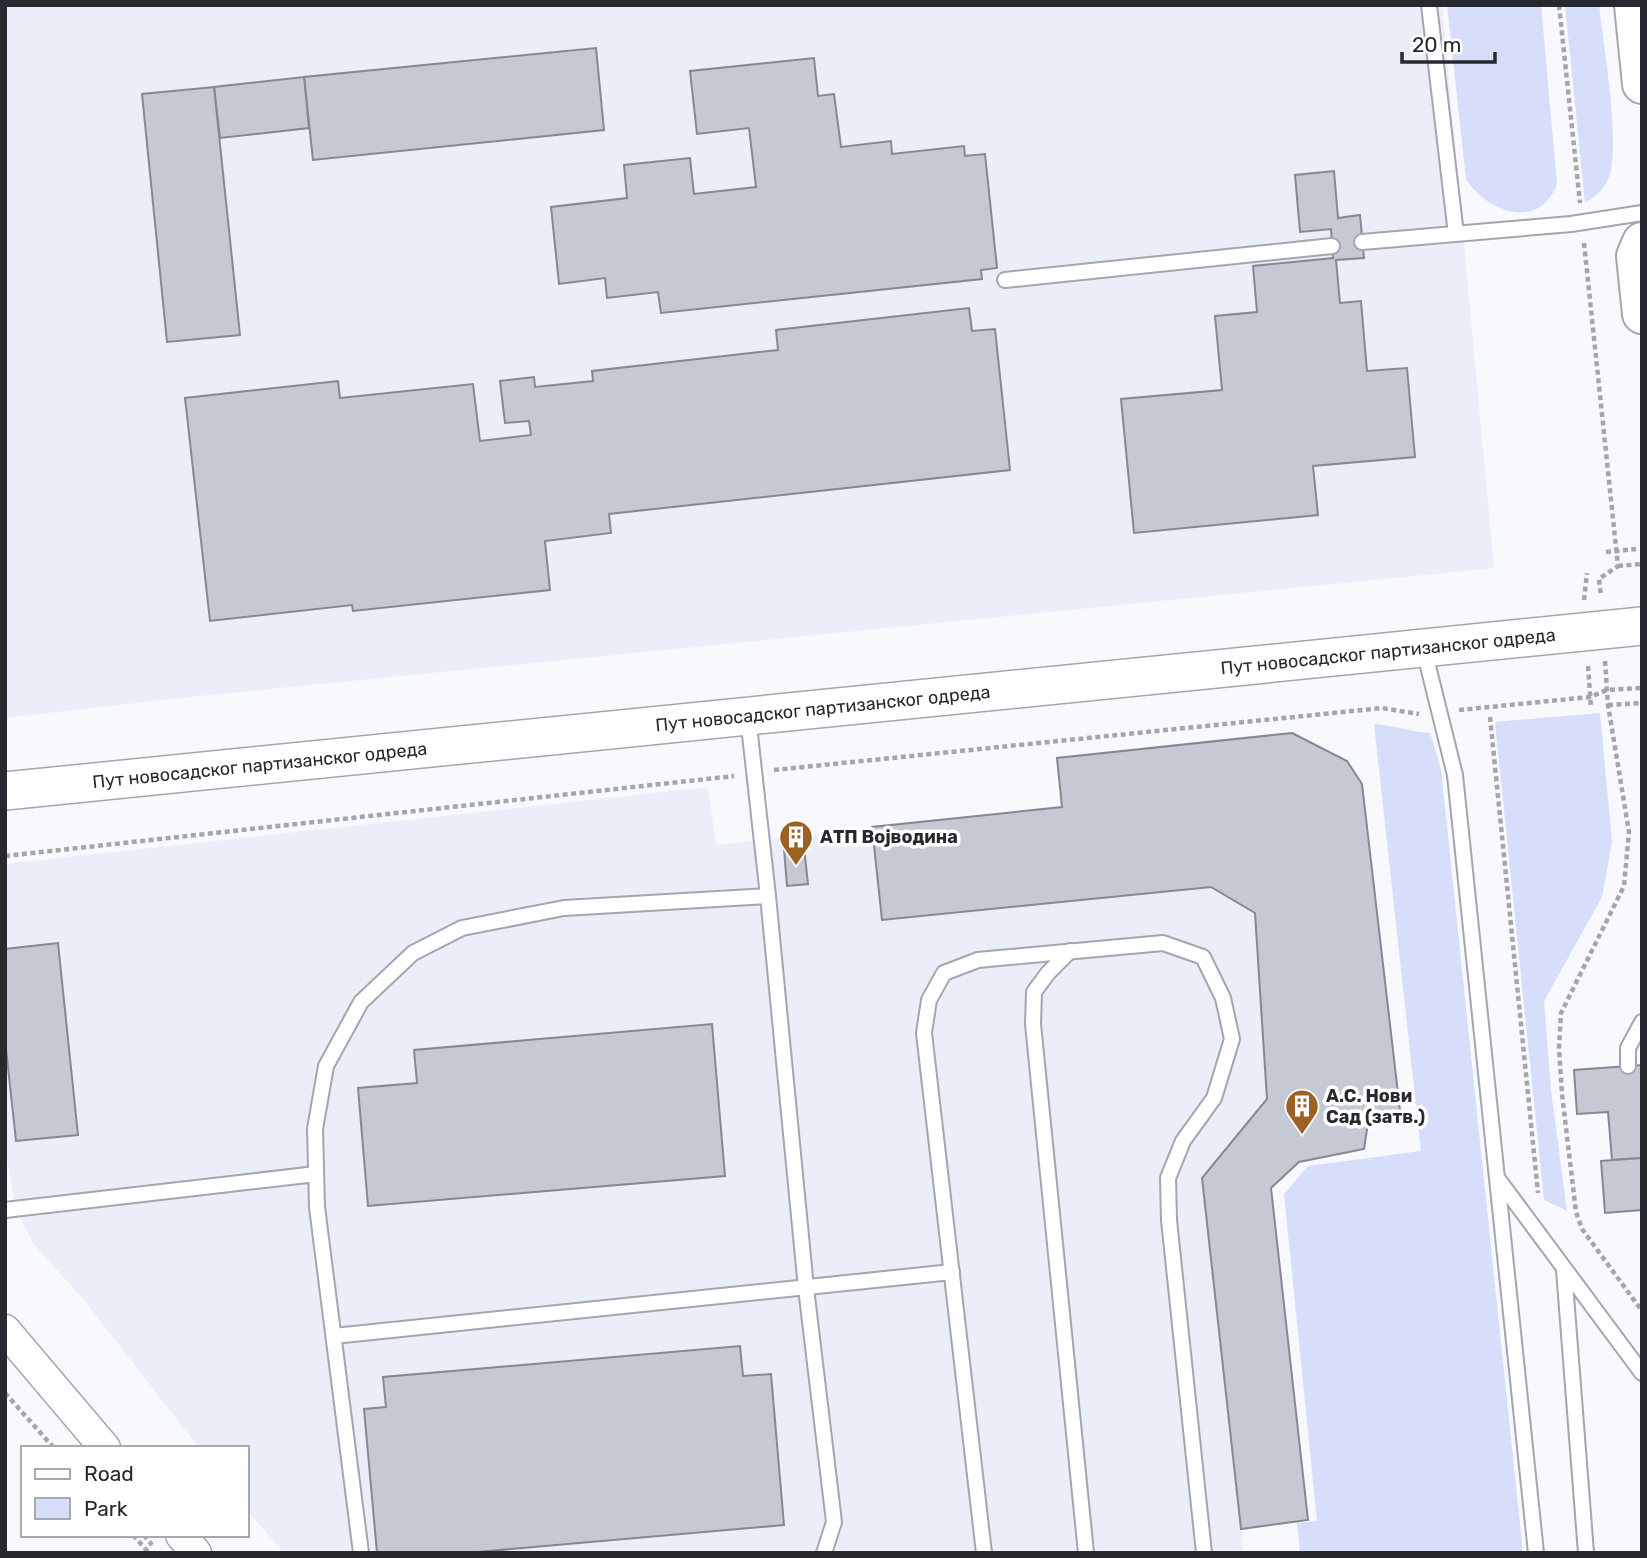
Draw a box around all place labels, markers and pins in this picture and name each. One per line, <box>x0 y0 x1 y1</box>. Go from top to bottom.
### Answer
building icon: АТП Војводина <box>777 818 815 867</box>
place label: АТП Војводина <box>820 826 958 848</box>
place label: А.С. Нови Сад (затв.) <box>1326 1085 1425 1128</box>
building icon: А.С. Нови Сад (затв.) <box>1283 1087 1321 1136</box>

